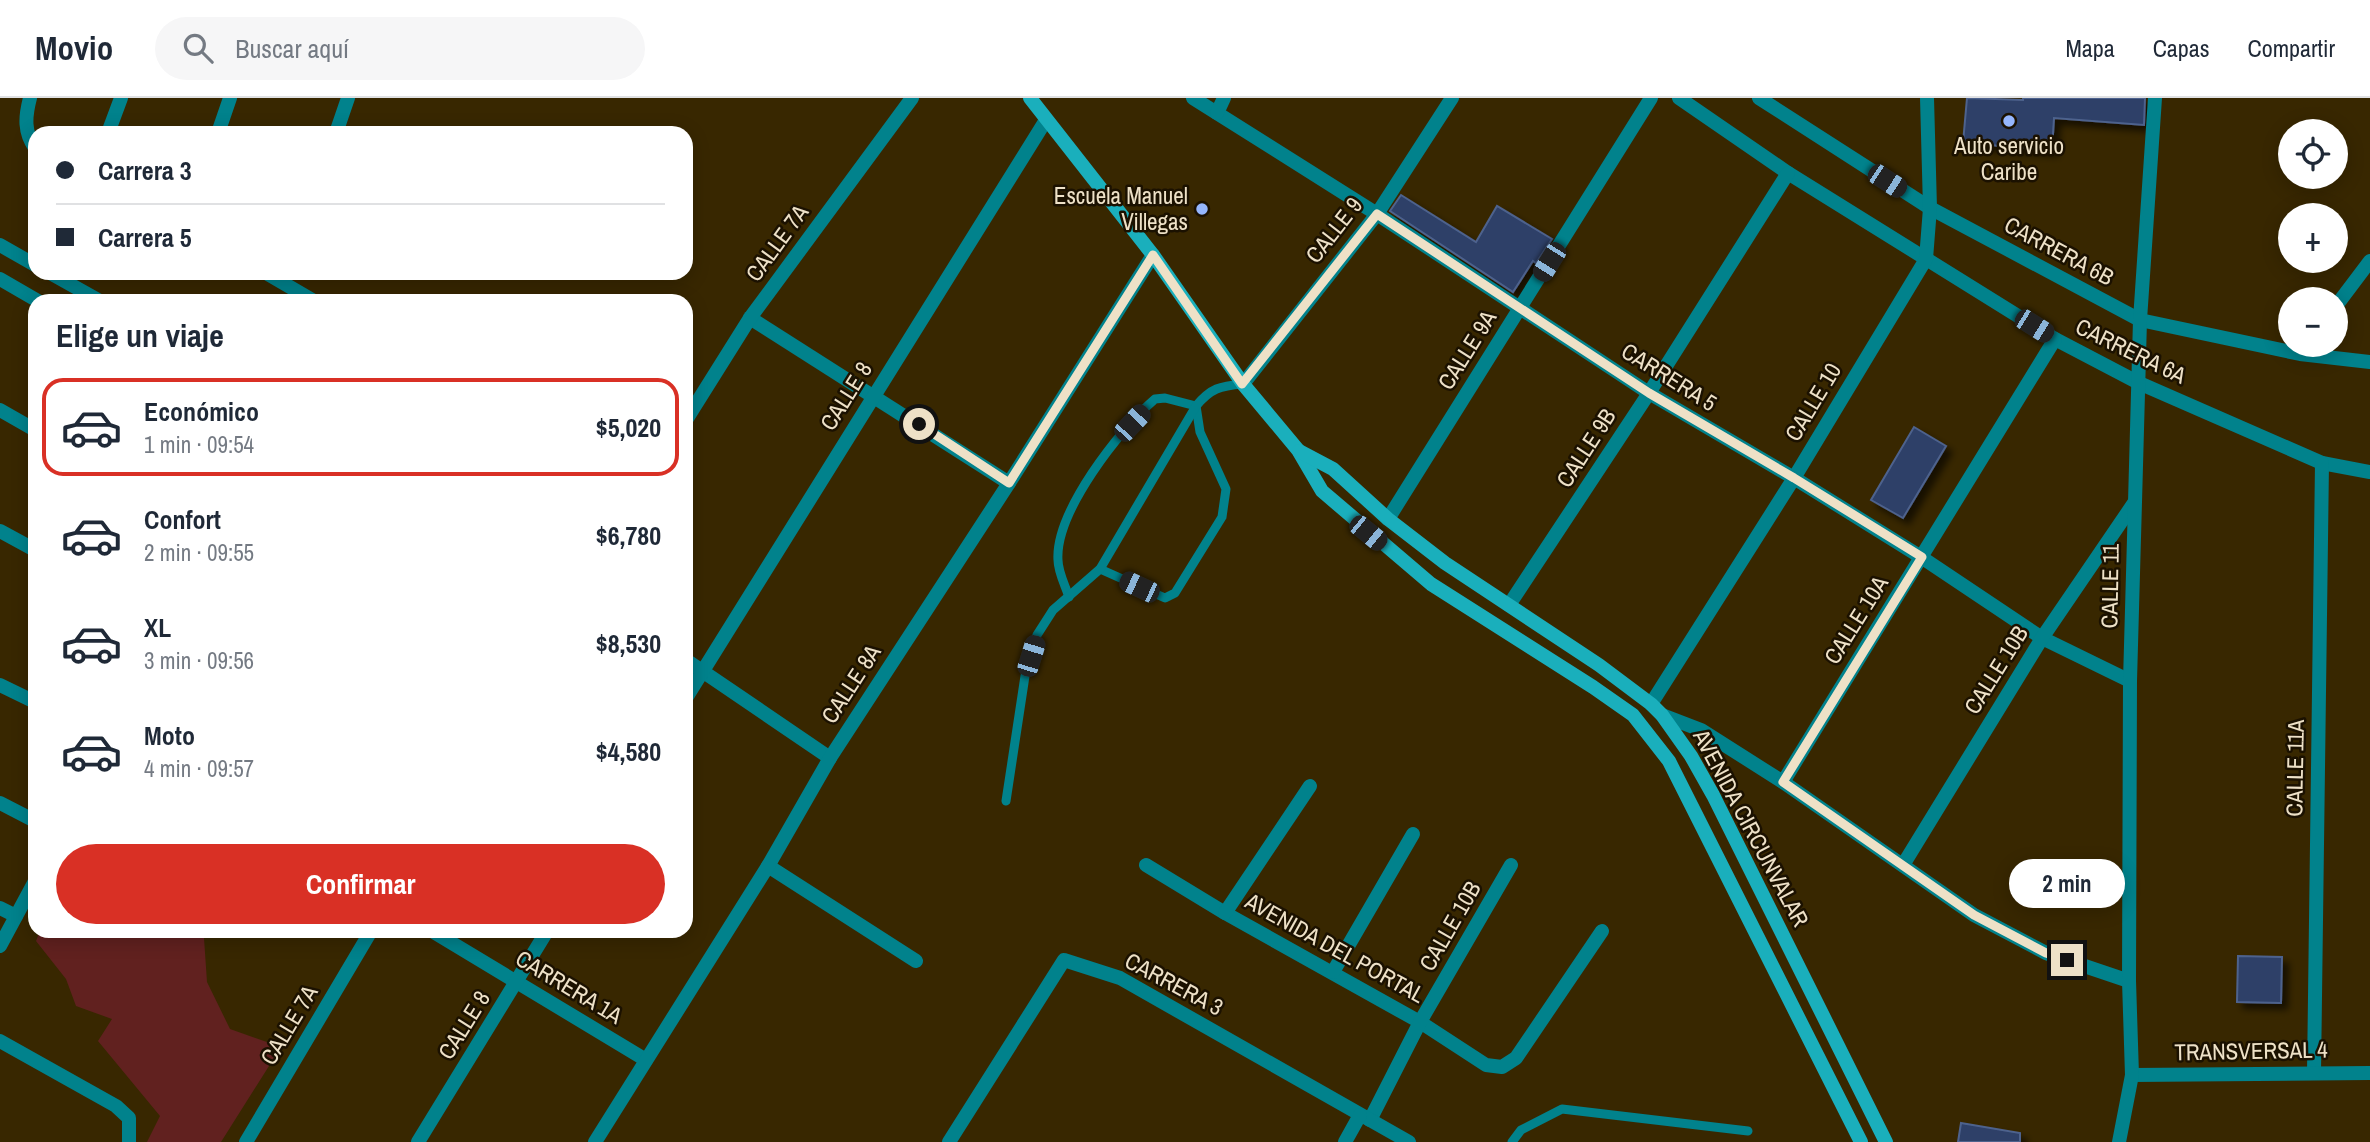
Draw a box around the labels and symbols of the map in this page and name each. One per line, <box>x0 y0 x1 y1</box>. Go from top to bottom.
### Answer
marker: Auto servicio Caribe <box>2001 113 2017 129</box>
place label: Auto servicio Caribe <box>1953 130 2064 187</box>
car <box>1864 161 1911 201</box>
place label: Escuela Manuel Villegas <box>1054 180 1188 237</box>
street label: CALLE 9 <box>1298 190 1369 269</box>
street label: CALLE 7A <box>738 198 815 287</box>
marker: Escuela Manuel Villegas <box>1194 201 1210 217</box>
street label: CARRERA 6B <box>1999 209 2119 292</box>
car <box>1529 239 1570 285</box>
street label: CALLE 9A <box>1430 304 1503 395</box>
car <box>2011 306 2058 346</box>
street label: CARRERA 6A <box>2071 310 2192 391</box>
street label: CARRERA 5 <box>1616 335 1723 418</box>
street label: CALLE 8 <box>812 356 879 436</box>
street label: CALLE 10 <box>1777 357 1848 447</box>
car <box>1110 400 1155 446</box>
street label: CALLE 9B <box>1549 402 1623 493</box>
route start <box>903 408 935 440</box>
car <box>1346 512 1391 554</box>
street label: CALLE 11 <box>2093 543 2126 629</box>
car <box>1116 569 1163 605</box>
street label: CALLE 10A <box>1816 569 1895 670</box>
street label: CALLE 10B <box>1956 620 2035 720</box>
car <box>1015 633 1048 679</box>
street label: CALLE 8A <box>814 638 888 729</box>
street label: CALLE 11A <box>2278 719 2311 817</box>
street label: AVENIDA CIRCUNVALAR <box>1686 723 1817 932</box>
callout: 2 min <box>2009 858 2125 908</box>
street label: CALLE 10B <box>1412 875 1488 976</box>
street label: AVENIDA DEL PORTAL <box>1239 885 1431 1010</box>
street label: CARRERA 1A <box>510 943 629 1031</box>
route end <box>2051 944 2083 976</box>
street label: CARRERA 3 <box>1120 945 1229 1022</box>
street label: CALLE 7A <box>253 979 325 1070</box>
street label: CALLE 8 <box>430 985 497 1065</box>
street label: TRANSVERSAL 4 <box>2174 1034 2328 1067</box>

